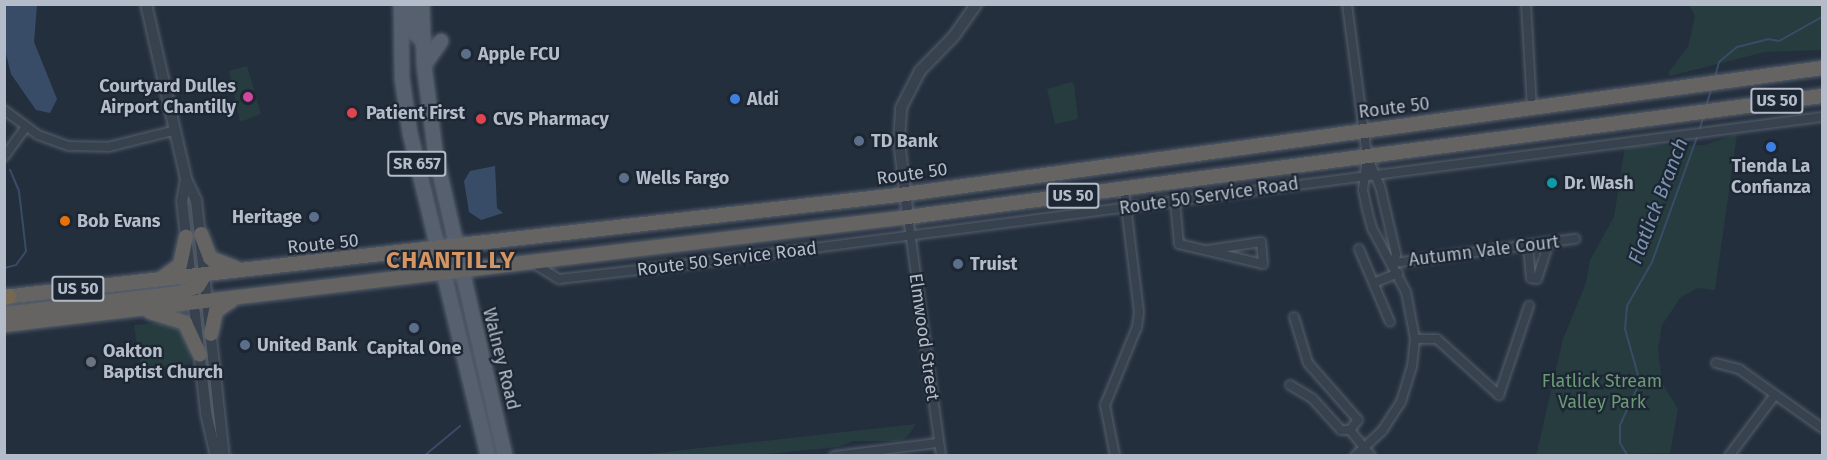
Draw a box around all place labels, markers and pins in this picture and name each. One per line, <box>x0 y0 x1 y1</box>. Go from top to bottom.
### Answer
place label: Apple FCU <box>478 43 560 65</box>
marker: Apple FCU <box>459 47 473 61</box>
place label: Courtyard Dulles Airport Chantilly <box>99 76 236 118</box>
place label: Aldi <box>747 88 779 110</box>
marker: Courtyard Dulles Airport Chantilly <box>241 90 255 104</box>
marker: Aldi <box>728 92 742 106</box>
place label: Patient First <box>366 102 465 124</box>
marker: Patient First <box>343 104 361 122</box>
place label: CVS Pharmacy <box>493 108 609 130</box>
marker: CVS Pharmacy <box>474 112 488 126</box>
place label: TD Bank <box>871 130 938 152</box>
marker: TD Bank <box>852 134 866 148</box>
marker: Tienda La Confianza <box>1764 140 1778 154</box>
place label: Tienda La Confianza <box>1731 156 1811 198</box>
place label: Wells Fargo <box>636 167 729 189</box>
marker: Wells Fargo <box>617 171 631 185</box>
place label: Dr. Wash <box>1564 172 1634 194</box>
marker: Dr. Wash <box>1545 176 1559 190</box>
place label: Heritage <box>232 206 302 228</box>
place label: Bob Evans <box>77 210 161 232</box>
marker: Heritage <box>307 210 321 224</box>
marker: Bob Evans <box>58 214 72 228</box>
place label: Truist <box>970 253 1017 275</box>
marker: Truist <box>951 257 965 271</box>
marker: Capital One <box>407 321 421 335</box>
place label: United Bank <box>257 334 357 356</box>
place label: Capital One <box>367 337 461 359</box>
marker: United Bank <box>238 338 252 352</box>
place label: Oakton Baptist Church <box>103 341 223 384</box>
marker: Oakton Baptist Church <box>84 355 98 369</box>

